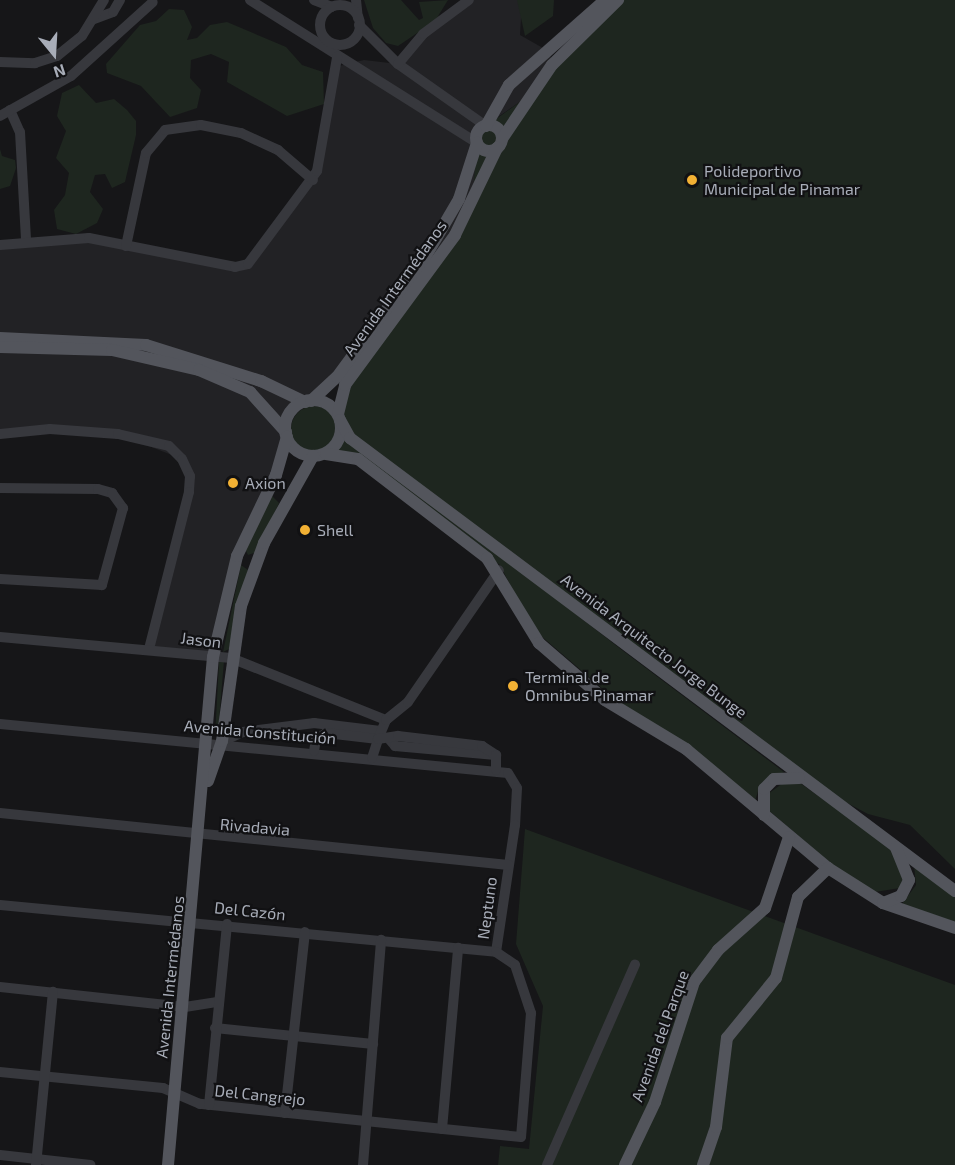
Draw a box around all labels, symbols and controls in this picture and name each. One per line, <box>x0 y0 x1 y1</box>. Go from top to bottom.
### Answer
north arrow <box>24 24 84 84</box>
text: N <box>51 61 68 82</box>
place label: Polideportivo Municipal de Pinamar <box>704 161 861 199</box>
marker: Polideportivo Municipal de Pinamar <box>685 173 699 187</box>
street label: Avenida Intermédanos <box>339 216 451 360</box>
place label: Axion <box>245 473 286 493</box>
marker: Axion <box>226 476 240 490</box>
place label: Shell <box>317 520 353 540</box>
marker: Shell <box>298 523 312 537</box>
street label: Avenida Arquitecto Jorge Bunge <box>557 569 751 723</box>
street label: Jason <box>180 628 222 652</box>
place label: Terminal de Omnibus Pinamar <box>525 667 654 705</box>
marker: Terminal de Omnibus Pinamar <box>506 679 520 693</box>
street label: Avenida Constitución <box>183 716 337 748</box>
street label: Rivadavia <box>219 814 291 840</box>
street label: Neptuno <box>473 876 501 940</box>
street label: Avenida Intermédanos <box>152 895 188 1059</box>
street label: Del Cazón <box>213 898 287 924</box>
street label: Avenida del Parque <box>627 968 693 1104</box>
street label: Del Cangrejo <box>213 1081 307 1109</box>

